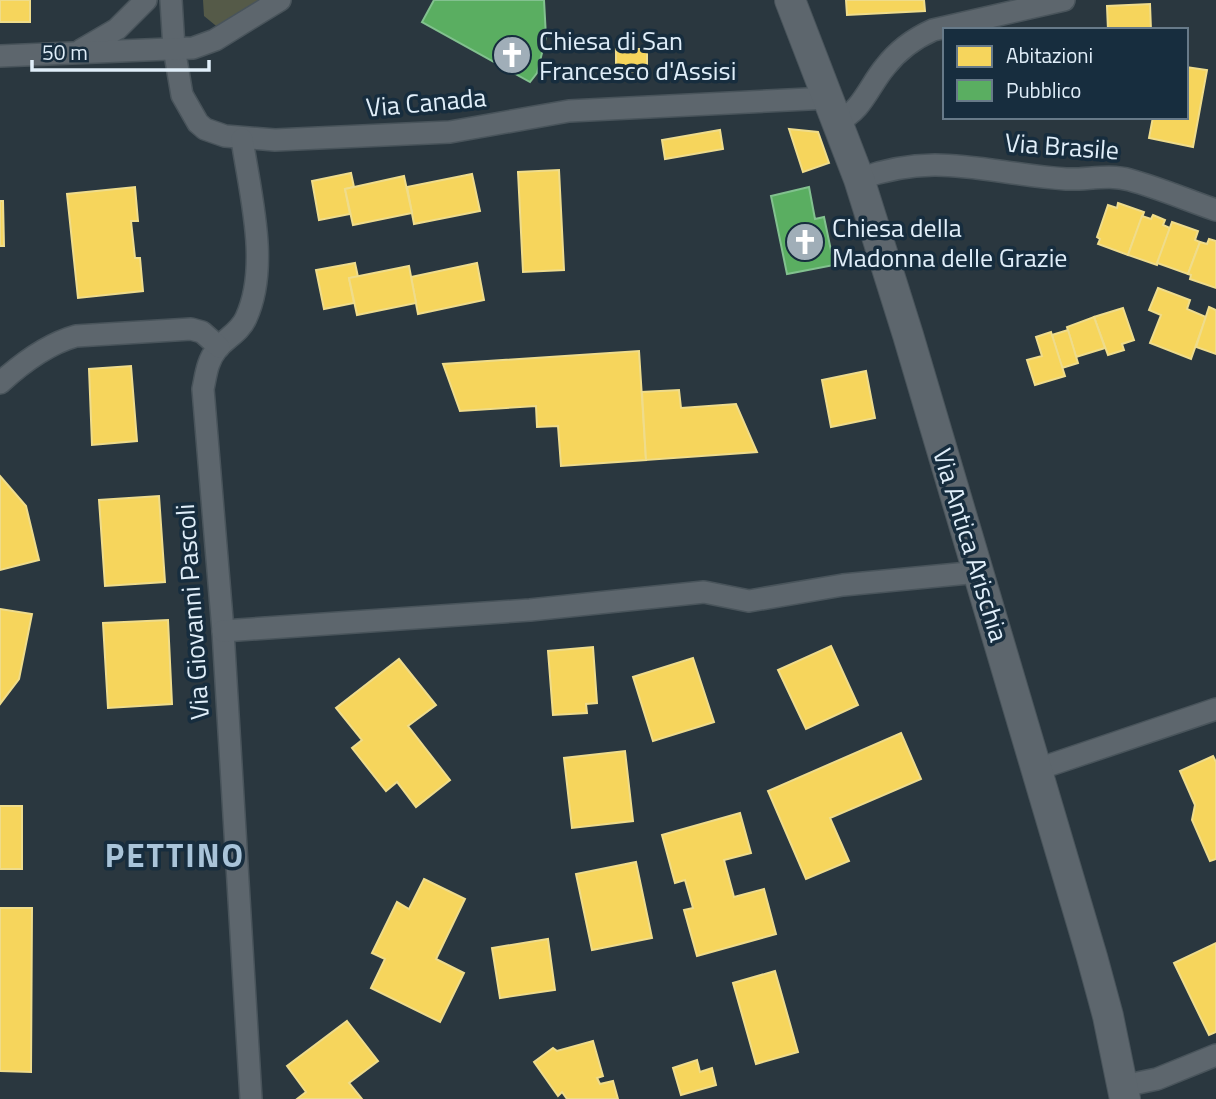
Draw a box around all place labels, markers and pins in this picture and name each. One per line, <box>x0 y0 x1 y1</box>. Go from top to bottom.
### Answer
place label: Chiesa di San Francesco d'Assisi <box>539 21 736 90</box>
church icon: Chiesa di San Francesco d'Assisi <box>491 34 533 76</box>
place label: Chiesa della Madonna delle Grazie <box>832 208 1067 277</box>
church icon: Chiesa della Madonna delle Grazie <box>784 221 826 263</box>

